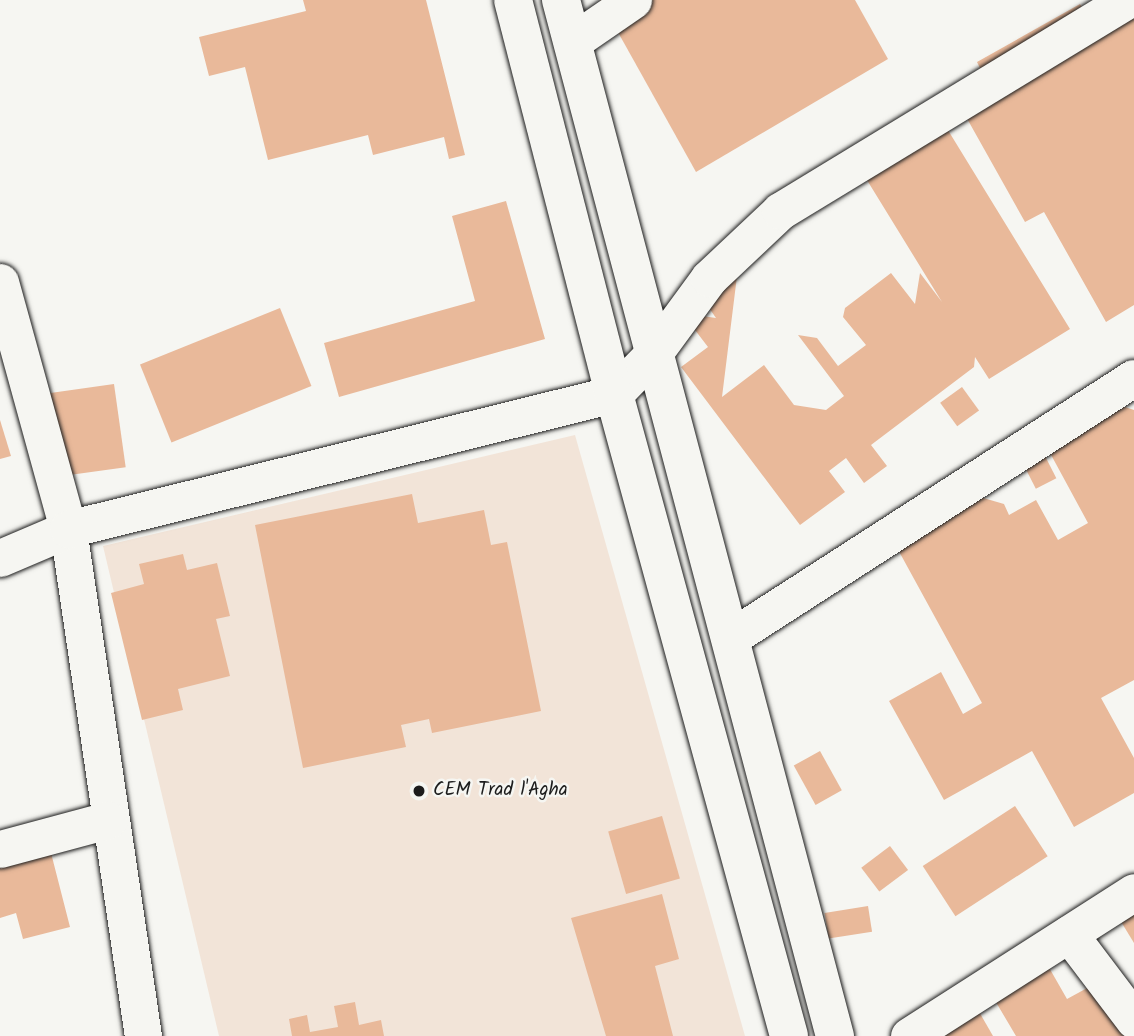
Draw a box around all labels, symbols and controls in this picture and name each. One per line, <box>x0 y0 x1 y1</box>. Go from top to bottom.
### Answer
place label: CEM Trad l'Agha <box>433 780 568 802</box>
marker: CEM Trad l'Agha <box>411 783 427 799</box>

